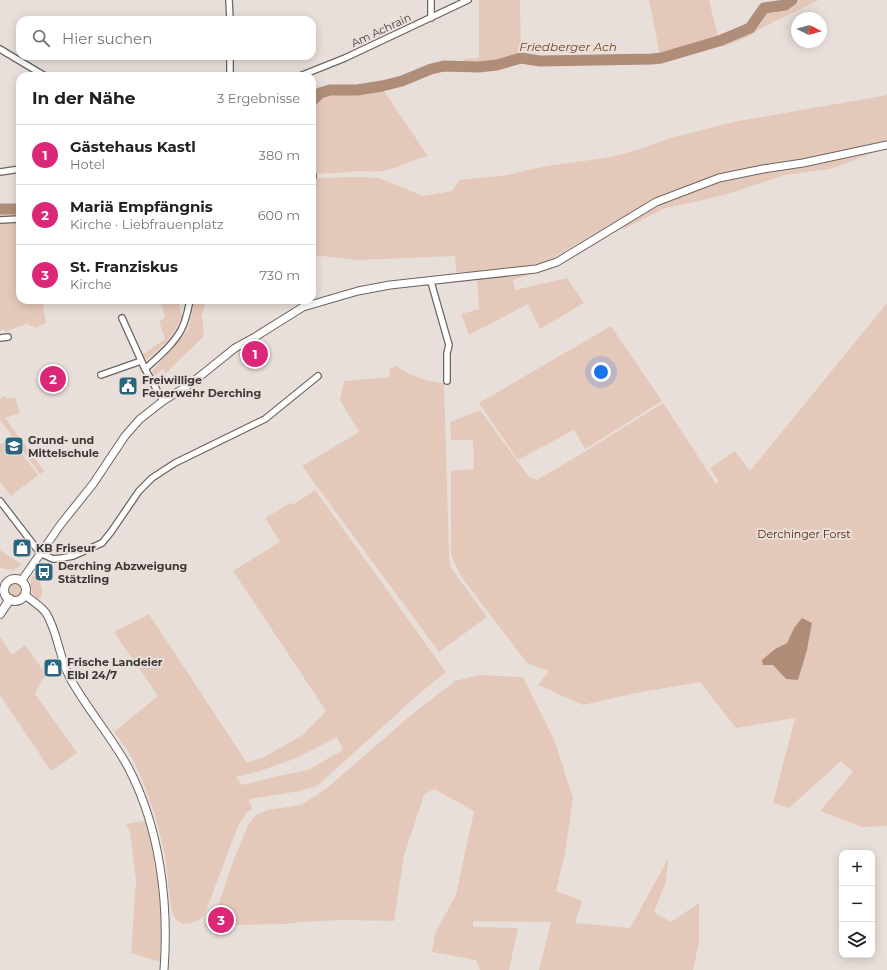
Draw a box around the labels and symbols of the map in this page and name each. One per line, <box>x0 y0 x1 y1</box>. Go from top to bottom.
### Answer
street label: Am Achrain <box>349 10 413 50</box>
north arrow <box>791 12 827 48</box>
water label: Friedberger Ach <box>519 39 617 54</box>
pin: 1 <box>242 339 268 369</box>
your location <box>591 362 611 382</box>
pin: 2 <box>40 364 66 394</box>
place label: Freiwillige Feuerwehr Derching <box>142 373 261 400</box>
public building icon: Freiwillige Feuerwehr Derching <box>117 375 139 397</box>
place label: Grund- und Mittelschule <box>28 433 99 460</box>
school or university icon: Grund- und Mittelschule <box>3 435 25 457</box>
park label: Derchinger Forst <box>757 527 851 541</box>
shop icon: KB Friseur <box>11 537 33 559</box>
place label: KB Friseur <box>36 541 96 555</box>
place label: Derching Abzweigung Stätzling <box>58 559 187 586</box>
bus stop icon: Derching Abzweigung Stätzling <box>33 561 55 583</box>
place label: Frische Landeier Elbl 24/7 <box>67 655 163 682</box>
shop icon: Frische Landeier Elbl 24/7 <box>42 657 64 679</box>
pin: 3 <box>208 905 234 935</box>

